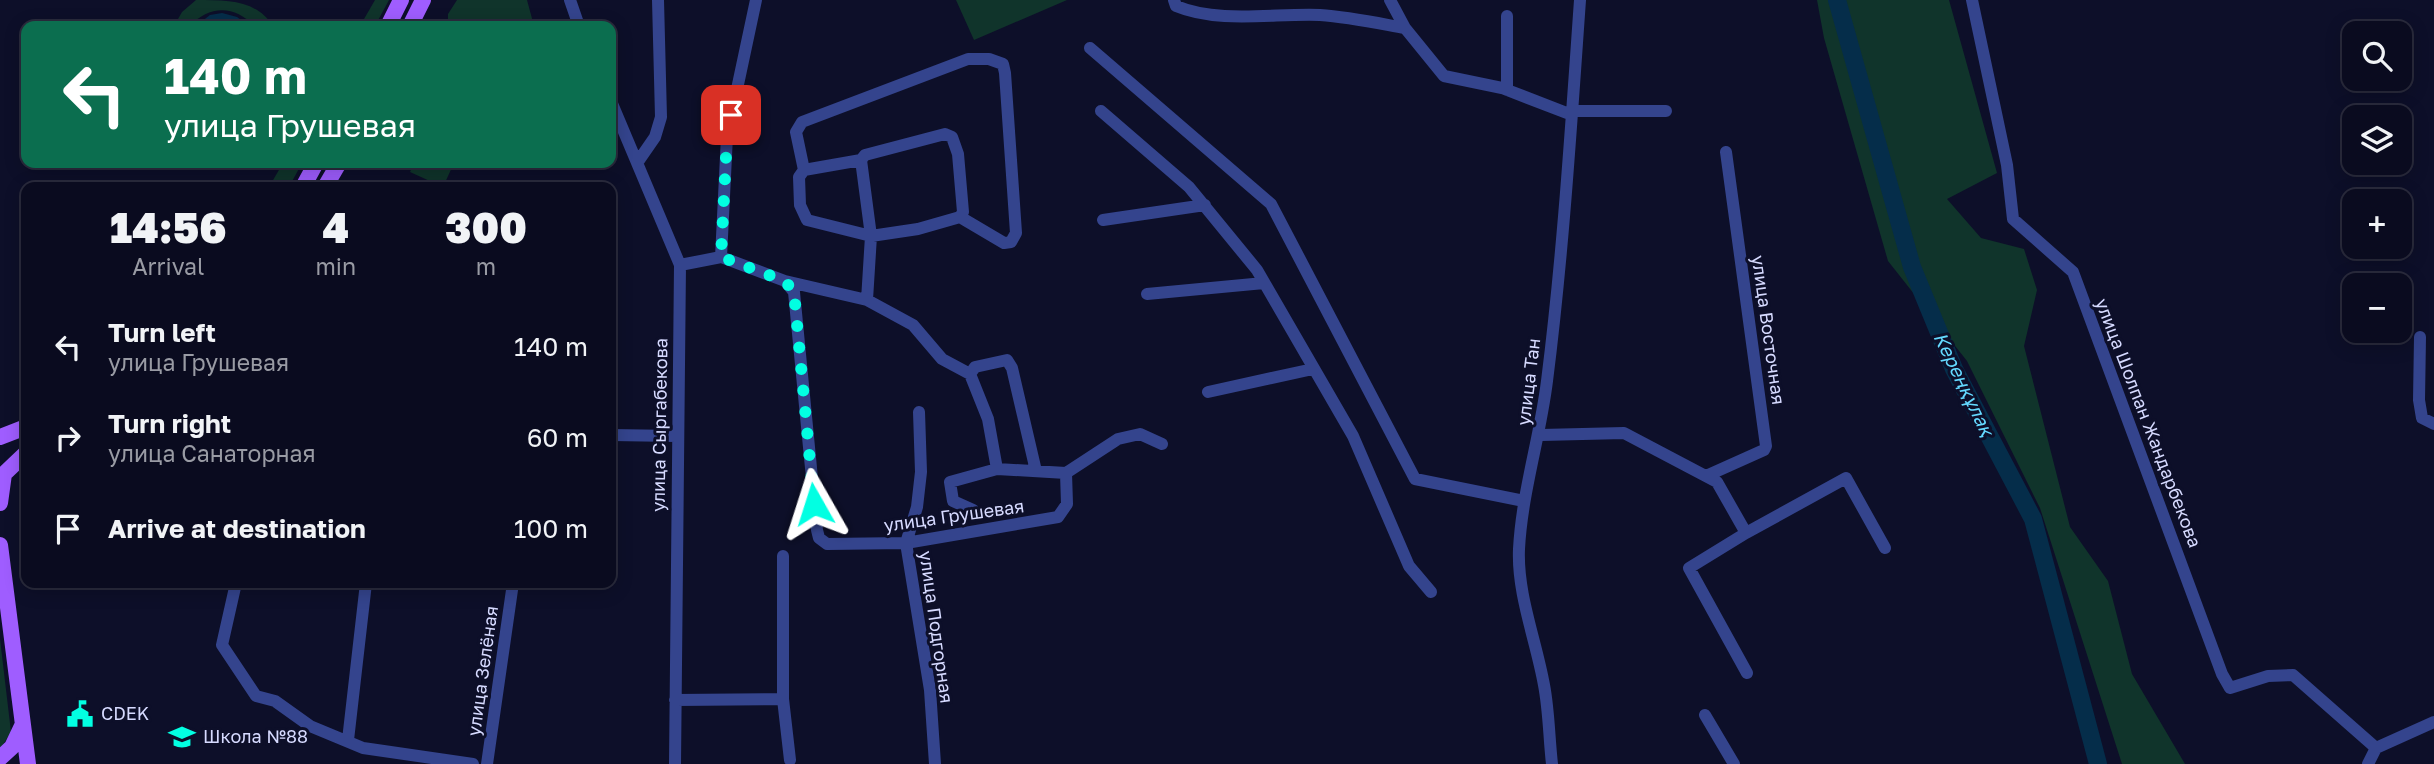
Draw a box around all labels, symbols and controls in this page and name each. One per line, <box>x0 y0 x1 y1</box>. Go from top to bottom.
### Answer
map controls <box>2342 21 2412 343</box>
button: search <box>2342 21 2412 91</box>
text: 140 m <box>164 46 307 105</box>
icon: left <box>49 49 140 140</box>
pin <box>701 85 761 145</box>
icon: arrive <box>712 96 750 134</box>
button: layers <box>2342 105 2412 175</box>
text: улица Грушевая <box>164 106 416 144</box>
button: + <box>2342 189 2412 259</box>
text: 14:56 <box>110 202 226 252</box>
text: 4 <box>322 202 349 252</box>
text: 300 <box>445 202 527 252</box>
text: Arrival <box>132 252 204 280</box>
text: min <box>315 252 356 280</box>
text: m <box>476 252 496 280</box>
street label: улица Восточная <box>1748 254 1790 406</box>
button: − <box>2342 273 2412 343</box>
street label: улица Шолпан Жандарбекова <box>2091 295 2207 550</box>
text: Turn left <box>108 317 216 348</box>
icon: left <box>49 328 87 366</box>
water label: Кереңқұлақ <box>1929 328 2000 442</box>
text: 140 m <box>514 331 588 362</box>
street label: улица Тан <box>1512 337 1544 427</box>
street label: улица Сыргабекова <box>646 338 672 512</box>
text: улица Грушевая <box>108 348 289 376</box>
text: Turn right <box>108 408 231 439</box>
icon: right <box>49 419 87 457</box>
text: 60 m <box>527 422 588 453</box>
text: улица Санаторная <box>108 439 316 467</box>
position arrow <box>777 467 851 541</box>
street label: улица Грушевая <box>882 494 1026 536</box>
icon: arrive <box>49 510 87 548</box>
text: Arrive at destination <box>108 513 366 544</box>
text: 100 m <box>514 513 588 544</box>
street label: улица Подгорная <box>915 549 959 704</box>
street label: улица Зелёная <box>462 604 502 737</box>
public building icon: CDEK <box>65 699 95 729</box>
place label: CDEK <box>101 702 149 724</box>
school or university icon: Школа №88 <box>167 722 197 752</box>
place label: Школа №88 <box>203 725 308 747</box>

